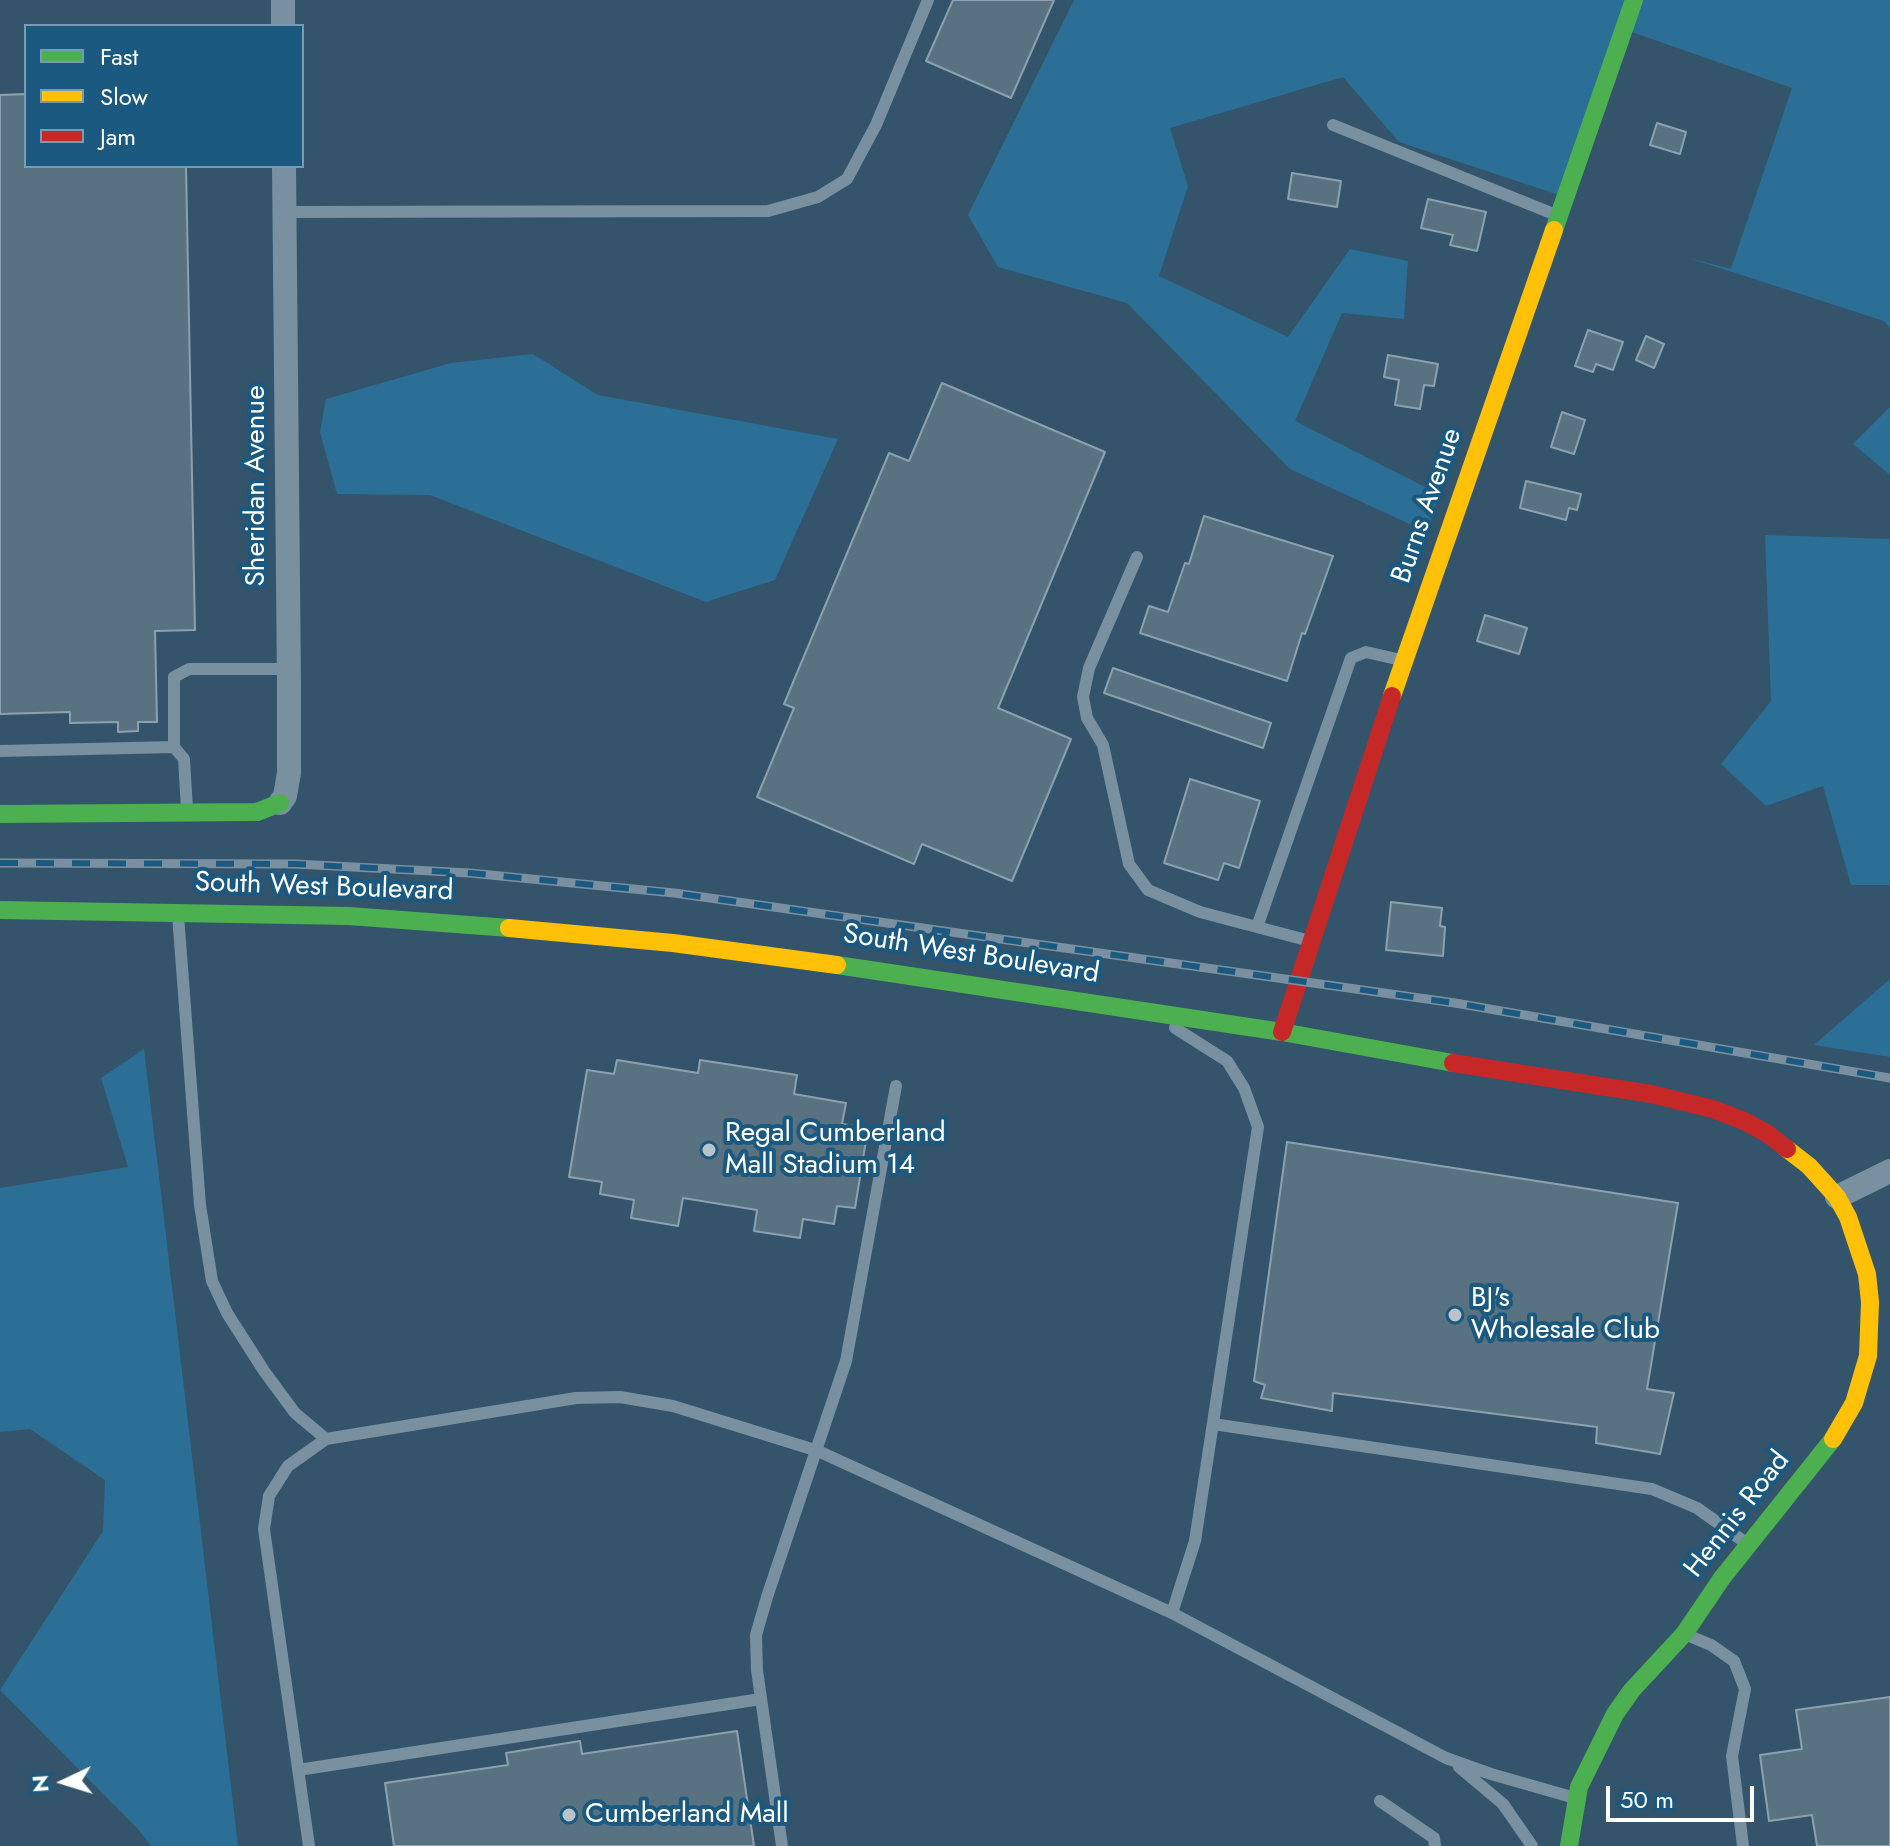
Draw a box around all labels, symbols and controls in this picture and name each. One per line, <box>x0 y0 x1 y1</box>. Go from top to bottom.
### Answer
legend <box>24 24 304 168</box>
text: Fast <box>100 39 138 74</box>
text: Slow <box>100 79 148 114</box>
text: Jam <box>100 119 136 154</box>
street label: Sheridan Avenue <box>240 385 274 587</box>
street label: Burns Avenue <box>1386 424 1470 588</box>
street label: South West Boulevard <box>194 867 454 909</box>
street label: South West Boulevard <box>841 918 1101 992</box>
place label: Regal Cumberland Mall Stadium 14 <box>725 1117 946 1183</box>
marker: Regal Cumberland Mall Stadium 14 <box>700 1141 718 1159</box>
place label: BJ's Wholesale Club <box>1471 1282 1660 1348</box>
marker: BJ's Wholesale Club <box>1446 1306 1464 1324</box>
street label: Hennis Road <box>1678 1445 1798 1585</box>
north arrow <box>24 1742 104 1822</box>
scale bar <box>1610 1770 1758 1820</box>
text: N <box>23 1774 57 1794</box>
text: 50 m <box>1620 1782 1674 1817</box>
place label: Cumberland Mall <box>585 1798 789 1832</box>
marker: Cumberland Mall <box>560 1806 578 1824</box>

